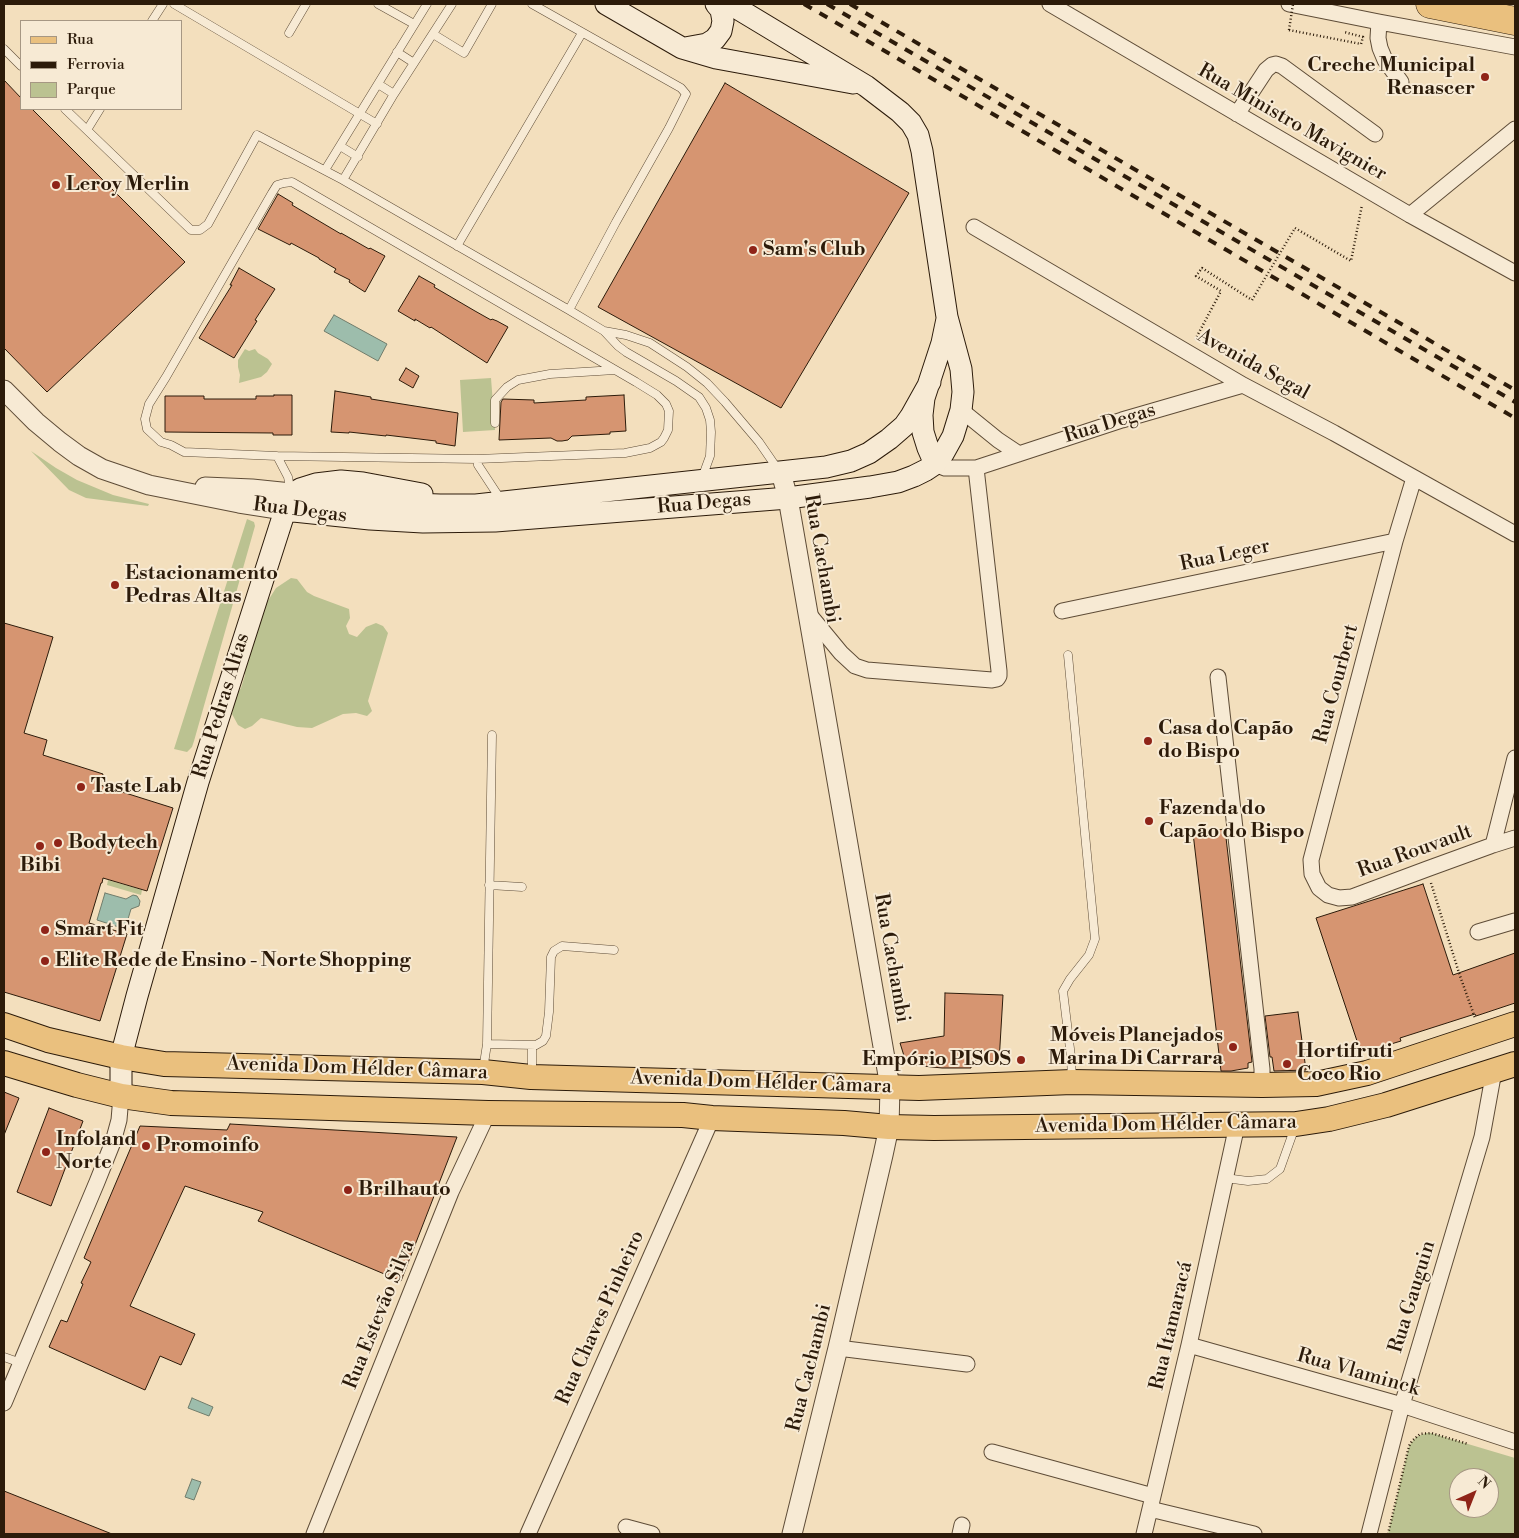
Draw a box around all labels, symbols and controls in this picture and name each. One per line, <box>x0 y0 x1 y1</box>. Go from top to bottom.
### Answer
legend <box>20 20 182 110</box>
text: Rua <box>67 30 94 49</box>
place label: Creche Municipal Renascer <box>1307 54 1475 101</box>
text: Ferrovia <box>67 55 125 74</box>
street label: Rua Ministro Mavignier <box>1193 59 1391 187</box>
marker: Creche Municipal Renascer <box>1479 71 1491 83</box>
text: Parque <box>67 80 116 99</box>
place label: Leroy Merlin <box>66 173 189 197</box>
marker: Leroy Merlin <box>50 179 62 191</box>
place label: Sam's Club <box>763 238 866 262</box>
marker: Sam's Club <box>747 244 759 256</box>
street label: Avenida Segal <box>1193 324 1313 406</box>
street label: Rua Degas <box>1061 399 1159 449</box>
street label: Rua Degas <box>656 488 752 520</box>
street label: Rua Degas <box>252 493 348 529</box>
street label: Rua Cachambi <box>798 493 844 625</box>
street label: Rua Leger <box>1178 535 1272 577</box>
place label: Estacionamento Pedras Altas <box>125 562 278 609</box>
marker: Estacionamento Pedras Altas <box>109 579 121 591</box>
street label: Rua Courbert <box>1310 622 1364 746</box>
street label: Rua Pedras Altas <box>188 630 256 782</box>
place label: Casa do Capão do Bispo <box>1158 717 1294 764</box>
marker: Casa do Capão do Bispo <box>1142 735 1154 747</box>
place label: Taste Lab <box>91 775 182 799</box>
marker: Taste Lab <box>75 781 87 793</box>
place label: Fazenda do Capão do Bispo <box>1159 797 1305 844</box>
marker: Fazenda do Capão do Bispo <box>1143 815 1155 827</box>
street label: Rua Rouvault <box>1354 820 1476 884</box>
place label: Bodytech <box>68 831 158 855</box>
marker: Bodytech <box>52 837 64 849</box>
marker: Bibi <box>34 840 46 852</box>
place label: Bibi <box>20 854 60 878</box>
street label: Rua Cachambi <box>868 892 914 1024</box>
place label: Smart Fit <box>55 918 143 942</box>
marker: Smart Fit <box>39 924 51 936</box>
place label: Elite Rede de Ensino - Norte Shopping <box>55 949 410 973</box>
marker: Elite Rede de Ensino - Norte Shopping <box>39 955 51 967</box>
place label: Móveis Planejados Marina Di Carrara <box>1048 1024 1223 1071</box>
place label: Hortifruti Coco Rio <box>1297 1040 1393 1087</box>
marker: Móveis Planejados Marina Di Carrara <box>1227 1041 1239 1053</box>
place label: Empório PISOS <box>862 1048 1011 1072</box>
street label: Avenida Dom Hélder Câmara <box>226 1052 488 1086</box>
marker: Empório PISOS <box>1015 1054 1027 1066</box>
marker: Hortifruti Coco Rio <box>1281 1058 1293 1070</box>
street label: Avenida Dom Hélder Câmara <box>630 1066 892 1100</box>
street label: Avenida Dom Hélder Câmara <box>1035 1111 1297 1139</box>
place label: Infoland Norte <box>56 1128 137 1175</box>
place label: Promoinfo <box>156 1134 259 1158</box>
marker: Promoinfo <box>140 1140 152 1152</box>
marker: Infoland Norte <box>40 1146 52 1158</box>
place label: Brilhauto <box>358 1178 451 1202</box>
marker: Brilhauto <box>342 1184 354 1196</box>
street label: Rua Chaves Pinheiro <box>552 1227 650 1409</box>
street label: Rua Estevão Silva <box>339 1237 421 1393</box>
street label: Rua Gauguin <box>1385 1238 1441 1356</box>
street label: Rua Itamaracá <box>1146 1259 1198 1393</box>
street label: Rua Cachambi <box>783 1302 837 1434</box>
street label: Rua Vlaminck <box>1294 1344 1422 1402</box>
north arrow <box>1449 1468 1499 1518</box>
text: N <box>1473 1473 1494 1493</box>

